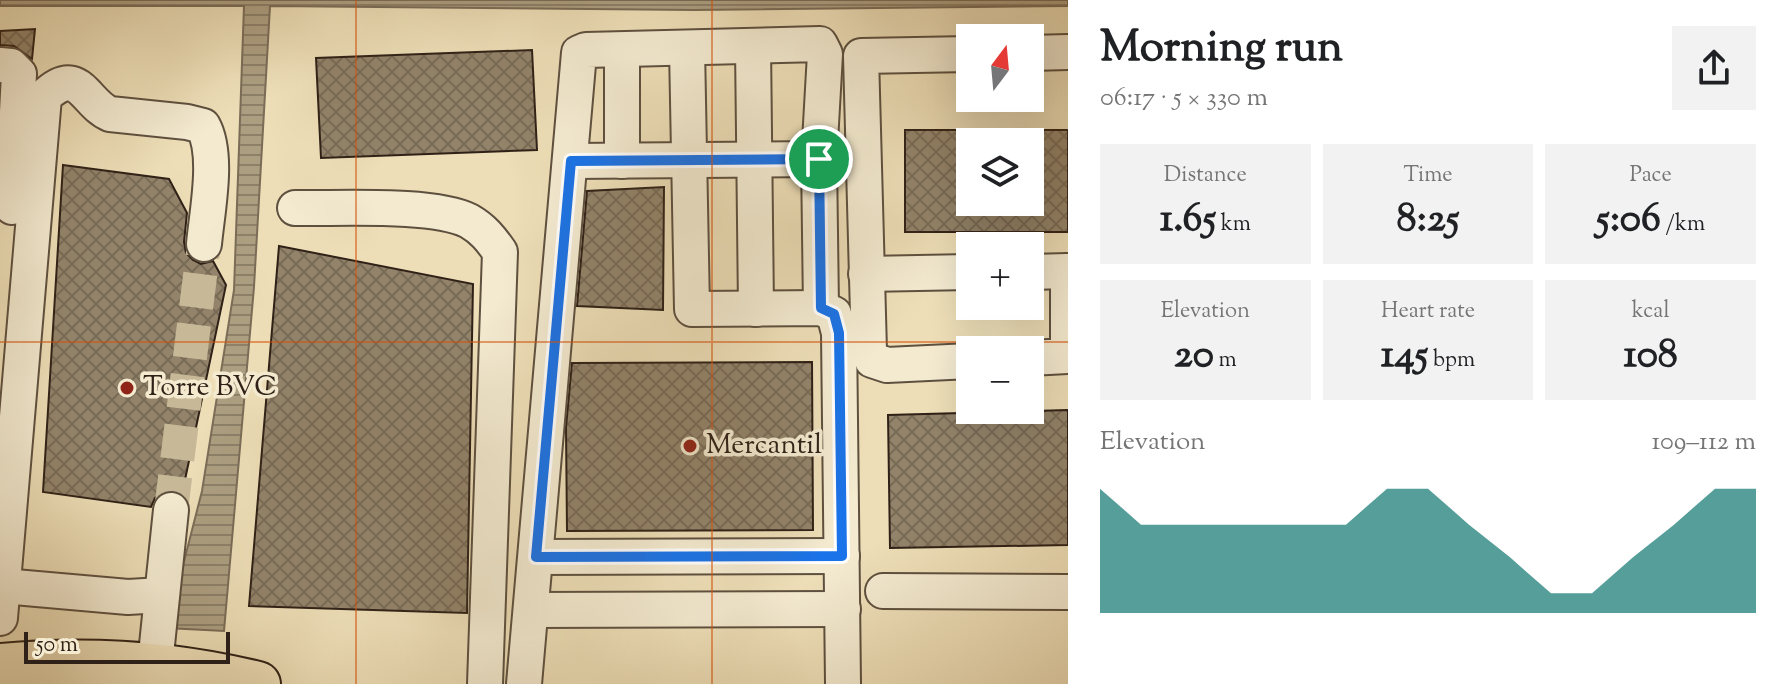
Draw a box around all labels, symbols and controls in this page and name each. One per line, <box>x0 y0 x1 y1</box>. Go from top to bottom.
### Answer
text: Morning run <box>1100 18 1343 81</box>
north arrow <box>956 24 1044 112</box>
map controls <box>956 24 1044 424</box>
button: share <box>1672 26 1756 110</box>
text: 06:17 · 5 × 330 m <box>1100 80 1268 117</box>
pin <box>785 125 853 193</box>
button: layers <box>956 128 1044 216</box>
icon: arrive <box>797 137 841 181</box>
text: Distance <box>1164 160 1247 192</box>
text: Time <box>1404 160 1452 192</box>
text: Pace <box>1630 160 1672 192</box>
text: 1.65 <box>1160 192 1216 249</box>
text: 8:25 <box>1397 192 1459 249</box>
text: 5:06 <box>1596 192 1661 249</box>
text: km <box>1216 209 1251 241</box>
text: /km <box>1661 209 1705 241</box>
button: + <box>956 232 1044 320</box>
text: Elevation <box>1161 296 1250 328</box>
text: Heart rate <box>1381 296 1475 328</box>
text: kcal <box>1632 296 1670 328</box>
text: 20 <box>1174 328 1214 385</box>
text: 145 <box>1381 328 1428 385</box>
text: 108 <box>1623 328 1678 385</box>
button: − <box>956 336 1044 424</box>
text: m <box>1214 345 1237 377</box>
text: bpm <box>1428 345 1475 377</box>
place label: Torre BVC <box>143 368 277 408</box>
marker: Torre BVC <box>118 379 136 397</box>
text: Elevation <box>1100 424 1205 461</box>
text: 109–112 m <box>1651 424 1756 461</box>
place label: Mercantil <box>706 426 822 466</box>
marker: Mercantil <box>681 437 699 455</box>
scale bar <box>24 628 230 664</box>
text: 50 m <box>36 630 78 662</box>

